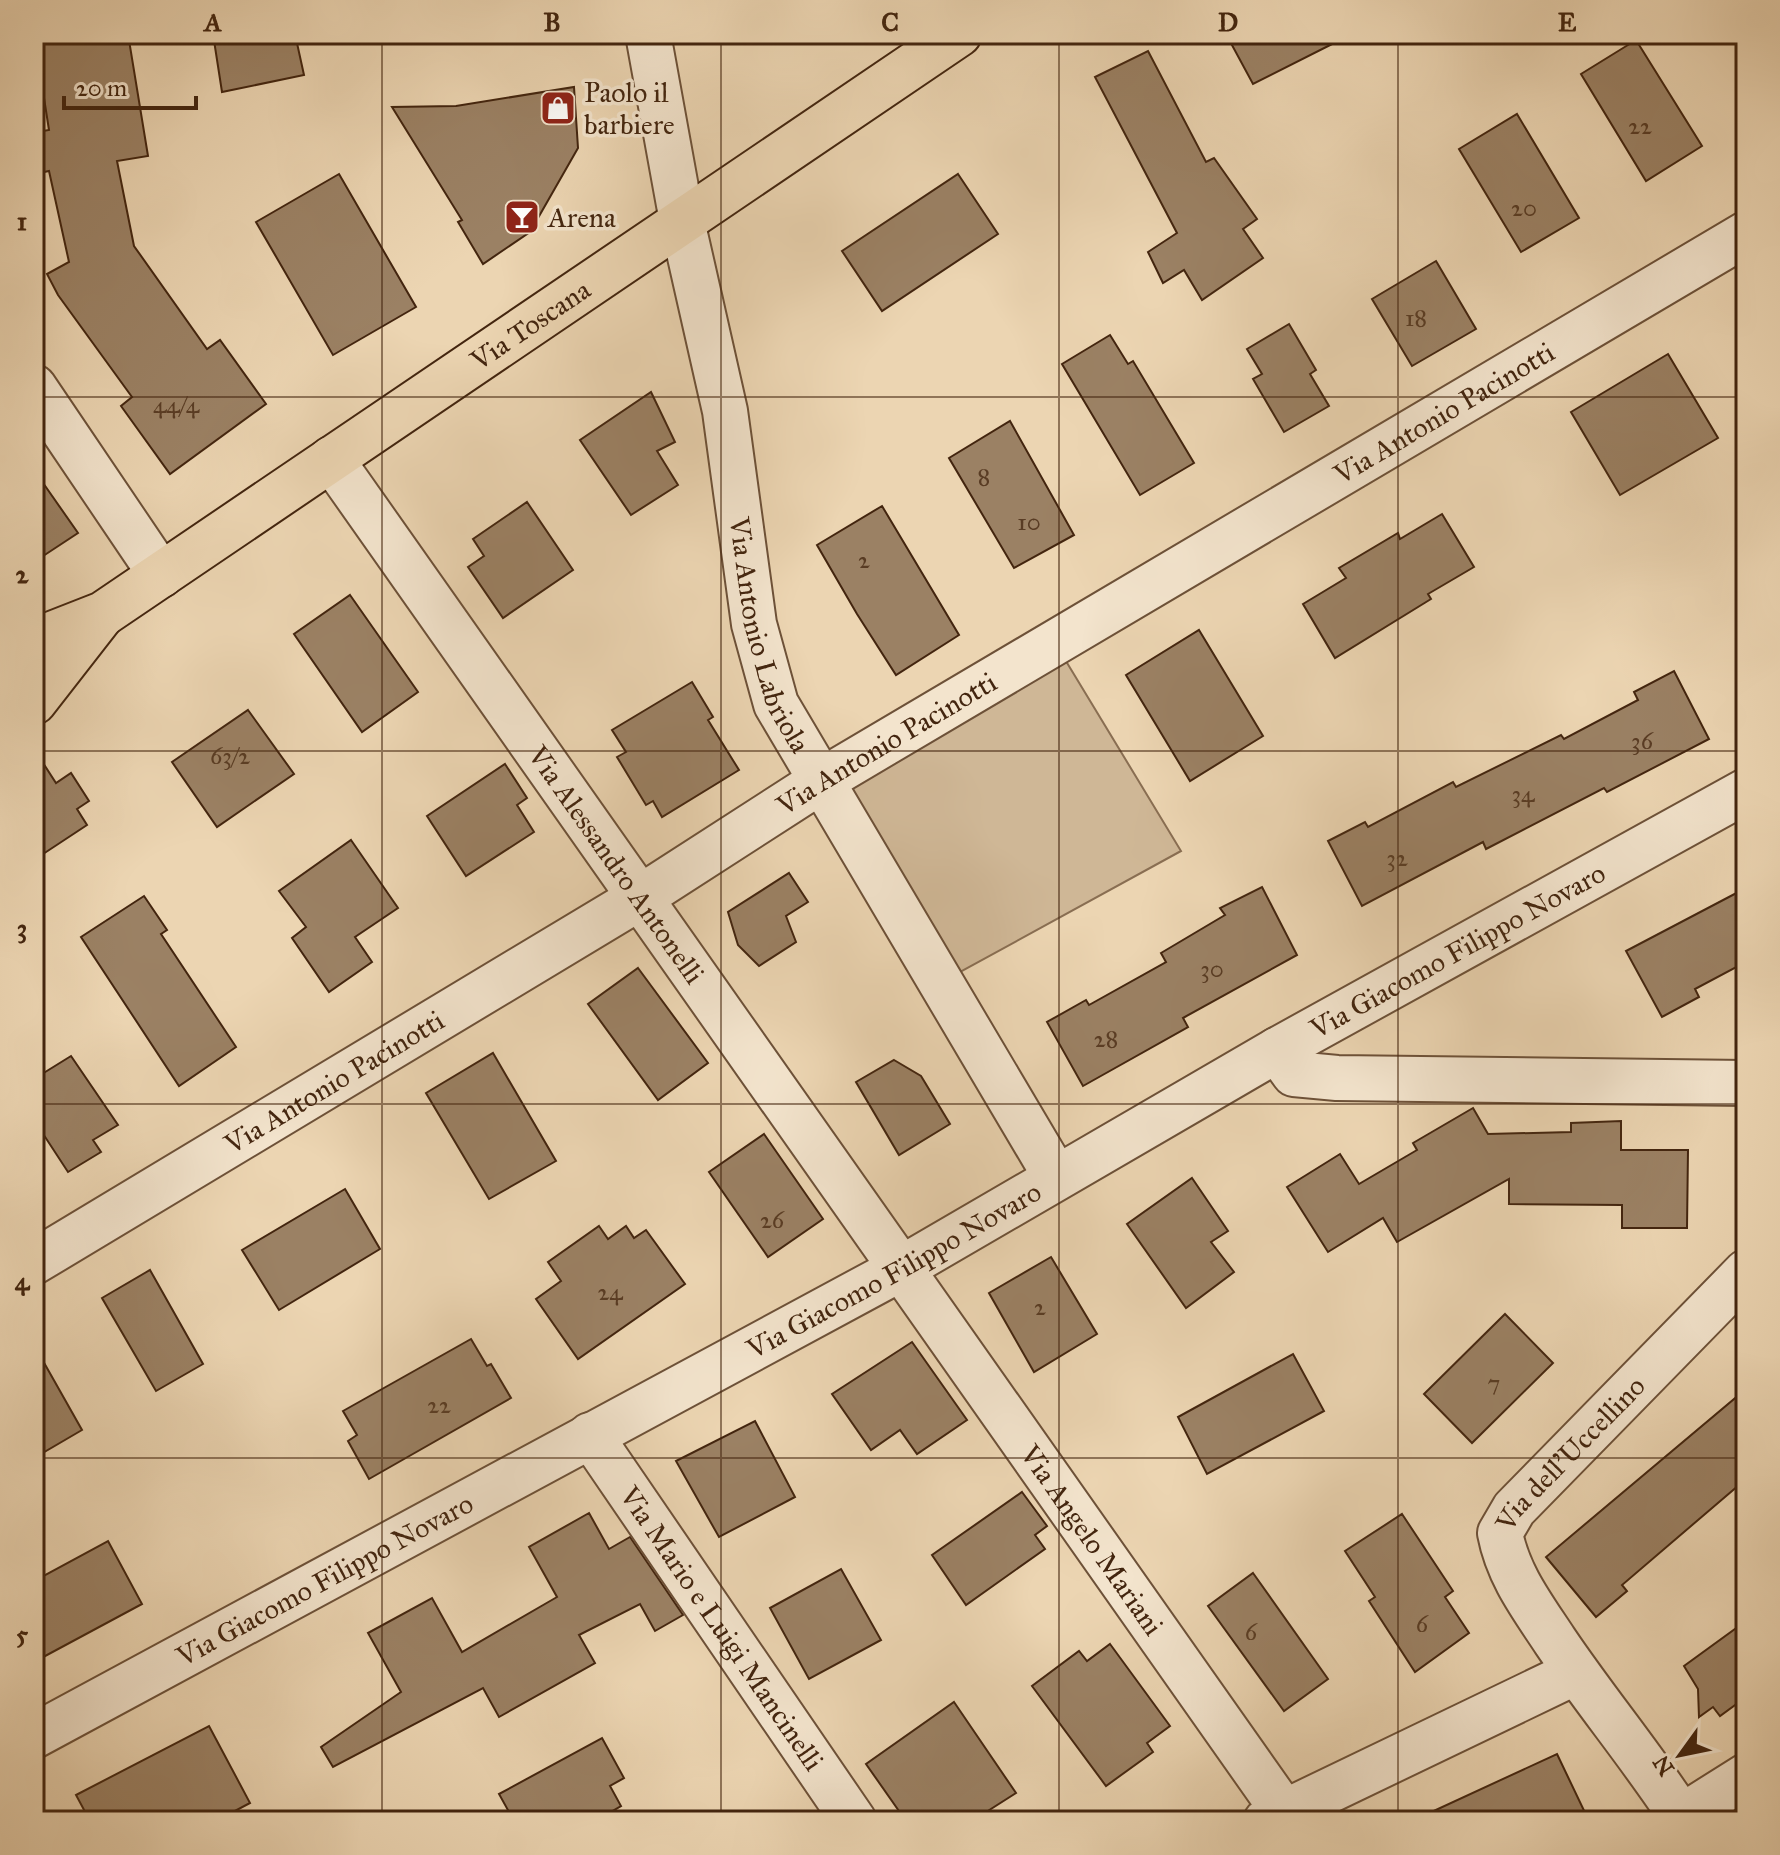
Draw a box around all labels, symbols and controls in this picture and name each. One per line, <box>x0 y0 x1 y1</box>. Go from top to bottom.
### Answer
text: A <box>202 6 222 38</box>
text: B <box>543 6 561 38</box>
text: C <box>881 6 899 38</box>
text: D <box>1218 6 1238 38</box>
text: E <box>1558 6 1577 38</box>
scale bar <box>64 60 196 110</box>
text: 20 m <box>76 73 127 103</box>
place label: Paolo il barbiere <box>584 75 675 142</box>
shop icon: Paolo il barbiere <box>539 89 577 127</box>
house number: 22 <box>1628 111 1652 141</box>
house number: 20 <box>1511 193 1537 223</box>
bar icon: Arena <box>503 198 541 236</box>
place label: Arena <box>547 200 616 235</box>
text: 1 <box>17 205 27 237</box>
street label: Via Toscana <box>463 272 597 378</box>
house number: 18 <box>1405 303 1427 333</box>
street label: Via Antonio Pacinotti <box>1326 334 1561 492</box>
house number: 44/4 <box>153 390 200 420</box>
house number: 8 <box>978 462 990 492</box>
house number: 10 <box>1017 507 1041 537</box>
street label: Via Antonio Labriola <box>722 514 818 759</box>
house number: 2 <box>858 545 870 575</box>
text: 2 <box>16 558 30 590</box>
street label: Via Antonio Pacinotti <box>769 664 1003 823</box>
house number: 36 <box>1631 726 1654 756</box>
street label: Via Alessandro Antonelli <box>520 738 713 991</box>
house number: 63/2 <box>210 741 250 771</box>
house number: 34 <box>1512 779 1535 809</box>
house number: 32 <box>1386 843 1408 873</box>
street label: Via Giacomo Filippo Novaro <box>1303 855 1611 1046</box>
text: 3 <box>17 912 27 944</box>
house number: 30 <box>1200 954 1224 984</box>
street label: Via Antonio Pacinotti <box>217 1002 450 1162</box>
house number: 28 <box>1094 1024 1118 1054</box>
street label: Via Giacomo Filippo Novaro <box>740 1174 1047 1366</box>
house number: 26 <box>760 1205 785 1235</box>
text: 4 <box>15 1265 31 1297</box>
house number: 24 <box>597 1277 623 1307</box>
house number: 2 <box>1034 1292 1046 1322</box>
street label: Via dell'Uccellino <box>1487 1368 1652 1538</box>
house number: 7 <box>1488 1368 1500 1398</box>
house number: 22 <box>427 1390 451 1420</box>
street label: Via Angelo Mariani <box>1013 1437 1172 1642</box>
street label: Via Mario e Luigi Mancinelli <box>612 1478 832 1777</box>
street label: Via Giacomo Filippo Novaro <box>169 1485 479 1674</box>
house number: 6 <box>1416 1609 1429 1639</box>
house number: 6 <box>1245 1617 1258 1647</box>
text: 5 <box>16 1618 29 1650</box>
north arrow <box>1640 1715 1720 1795</box>
text: N <box>1647 1750 1680 1781</box>

